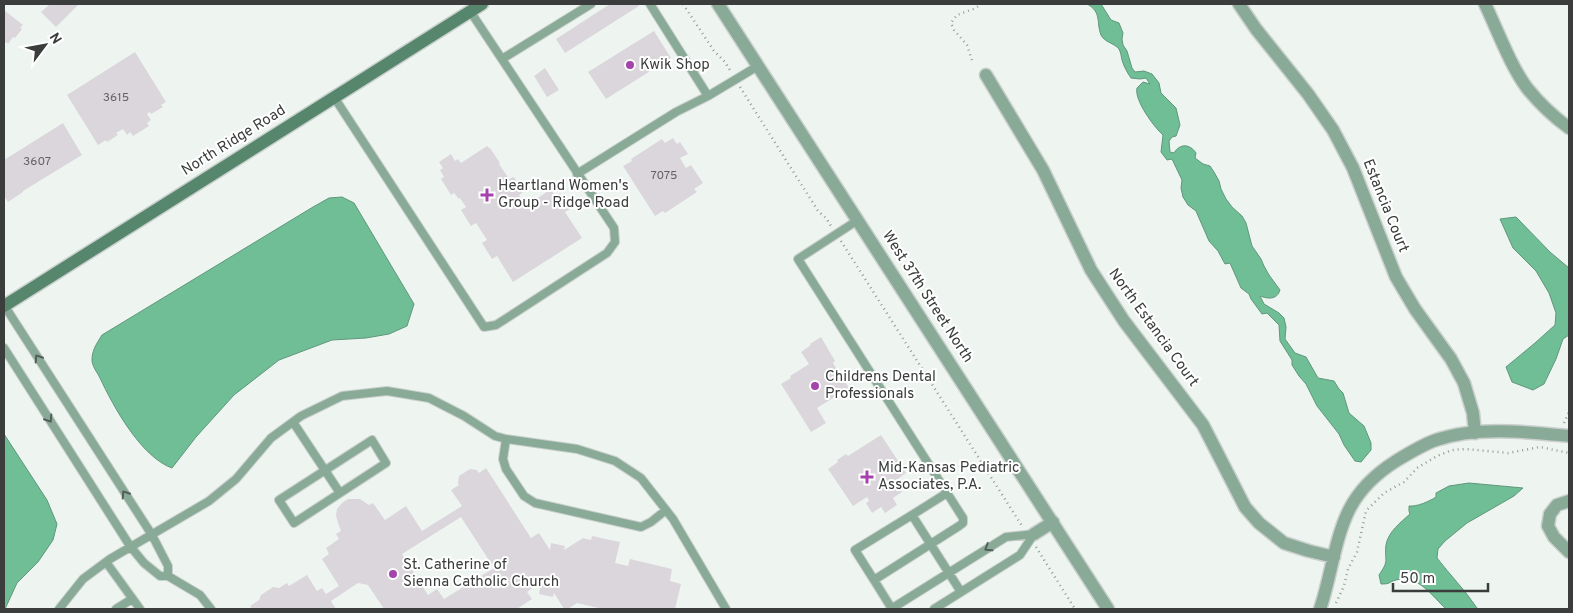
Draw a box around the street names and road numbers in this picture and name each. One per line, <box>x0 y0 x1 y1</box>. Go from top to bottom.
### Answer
street label: North Ridge Road <box>178 101 290 181</box>
street label: Estancia Court <box>1358 157 1412 255</box>
street label: West 37th Street North <box>877 227 977 367</box>
street label: North Estancia Court <box>1104 265 1202 391</box>

